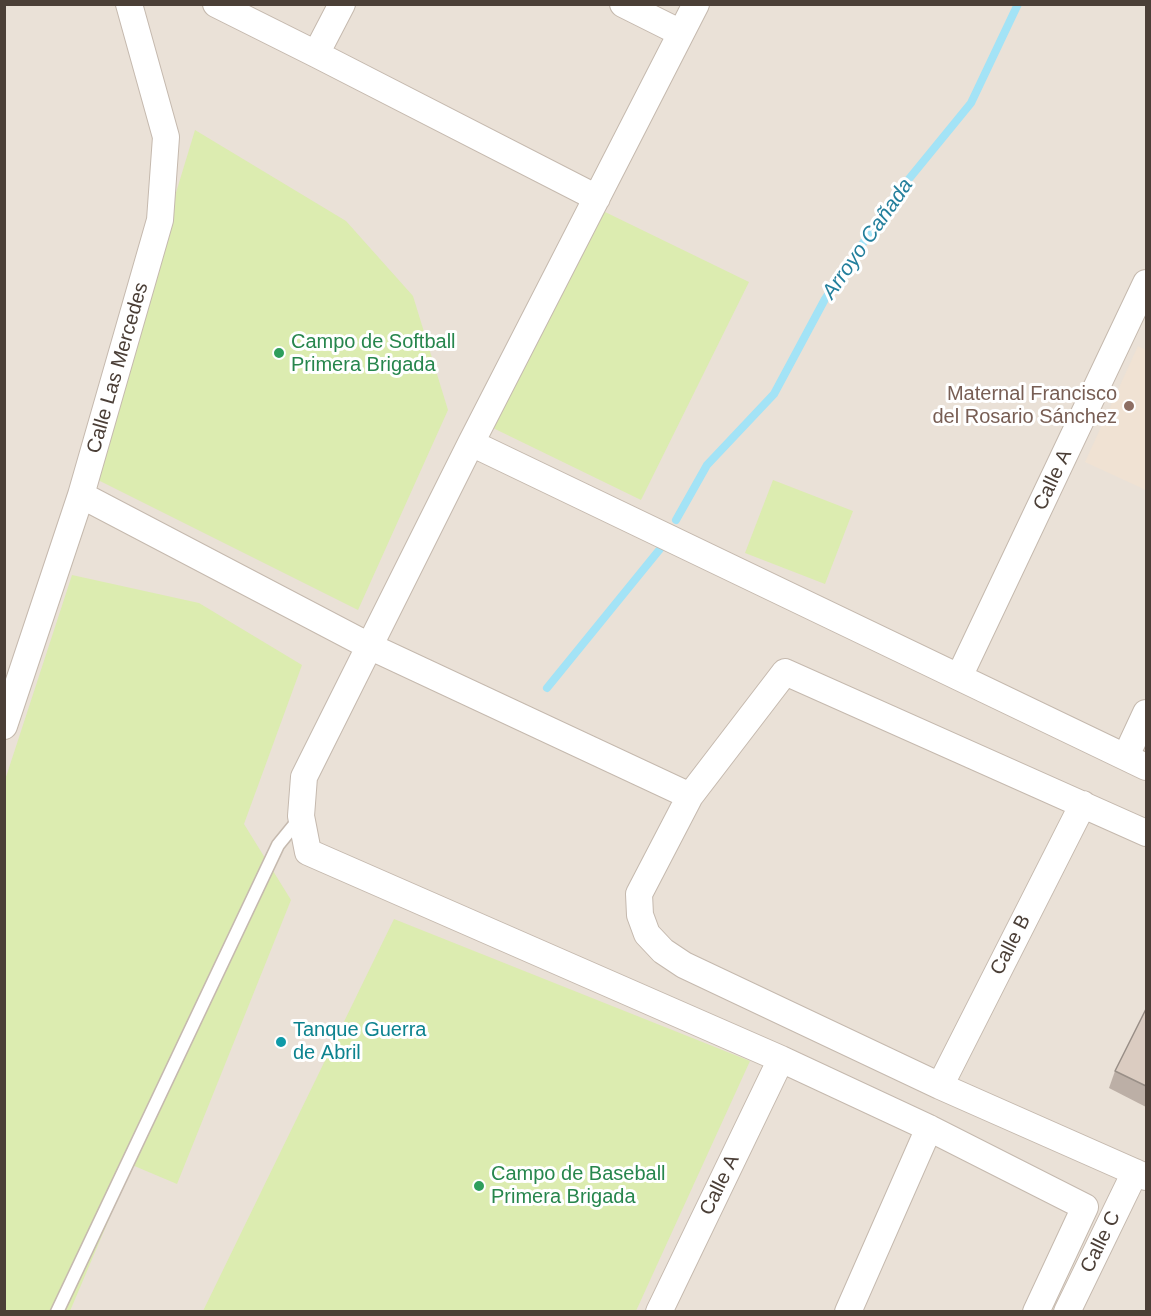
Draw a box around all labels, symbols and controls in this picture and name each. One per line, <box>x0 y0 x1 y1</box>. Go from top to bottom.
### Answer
water label: Arroyo Cañada <box>817 174 919 304</box>
street label: Calle Las Mercedes <box>82 280 154 456</box>
place label: Campo de Softball Primera Brigada <box>291 330 456 377</box>
marker: Campo de Softball Primera Brigada <box>272 346 286 360</box>
place label: Maternal Francisco del Rosario Sánchez <box>932 382 1117 429</box>
marker: Maternal Francisco del Rosario Sánchez <box>1122 399 1136 413</box>
street label: Calle A <box>1029 446 1077 514</box>
street label: Calle B <box>986 911 1036 979</box>
place label: Tanque Guerra de Abril <box>293 1018 426 1065</box>
marker: Tanque Guerra de Abril <box>274 1035 288 1049</box>
street label: Calle A <box>695 1151 745 1219</box>
place label: Campo de Baseball Primera Brigada <box>491 1162 666 1209</box>
marker: Campo de Baseball Primera Brigada <box>472 1179 486 1193</box>
street label: Calle C <box>1076 1207 1126 1277</box>

